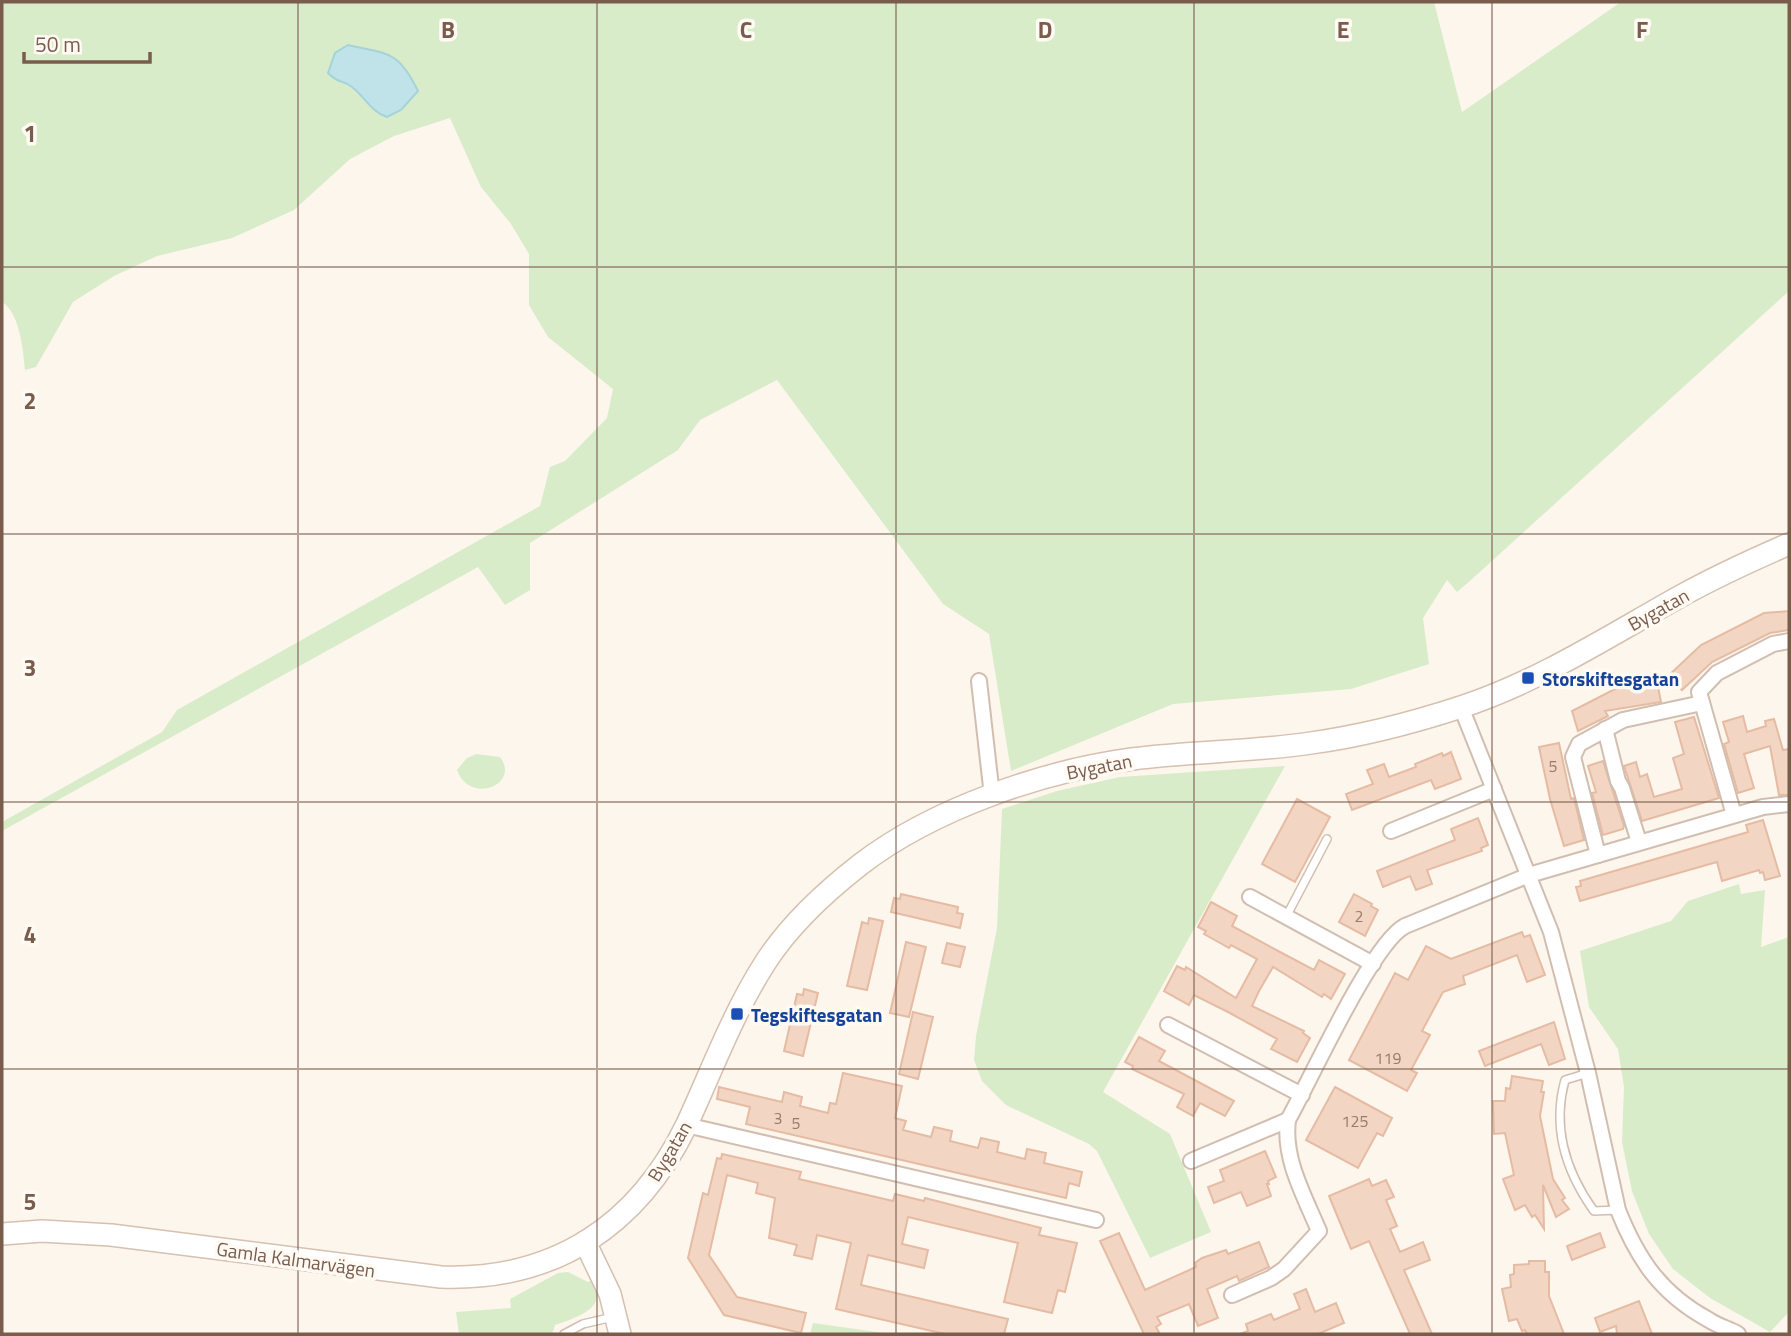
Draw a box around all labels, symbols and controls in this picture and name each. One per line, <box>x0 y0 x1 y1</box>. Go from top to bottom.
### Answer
text: B <box>441 12 455 47</box>
text: C <box>740 12 752 47</box>
text: D <box>1038 12 1052 47</box>
text: E <box>1337 12 1349 47</box>
text: F <box>1636 12 1648 47</box>
scale bar <box>24 21 150 65</box>
text: 50 m <box>35 28 81 60</box>
text: 1 <box>24 116 36 151</box>
text: 2 <box>24 383 36 418</box>
street label: Bygatan <box>1622 580 1694 638</box>
text: 3 <box>24 650 36 685</box>
place label: Storskiftesgatan <box>1542 664 1679 693</box>
marker: Storskiftesgatan <box>1520 670 1536 686</box>
street label: Bygatan <box>1064 745 1134 787</box>
house number: 5 <box>1549 754 1558 778</box>
house number: 2 <box>1355 904 1363 928</box>
text: 4 <box>24 917 36 952</box>
place label: Tegskiftesgatan <box>751 1000 883 1029</box>
marker: Tegskiftesgatan <box>729 1006 745 1022</box>
house number: 119 <box>1375 1046 1401 1070</box>
house number: 3 <box>774 1106 782 1130</box>
house number: 125 <box>1342 1109 1368 1133</box>
house number: 5 <box>792 1111 801 1135</box>
street label: Bygatan <box>639 1115 699 1187</box>
text: 5 <box>24 1184 36 1219</box>
street label: Gamla Kalmarvägen <box>215 1234 377 1284</box>

